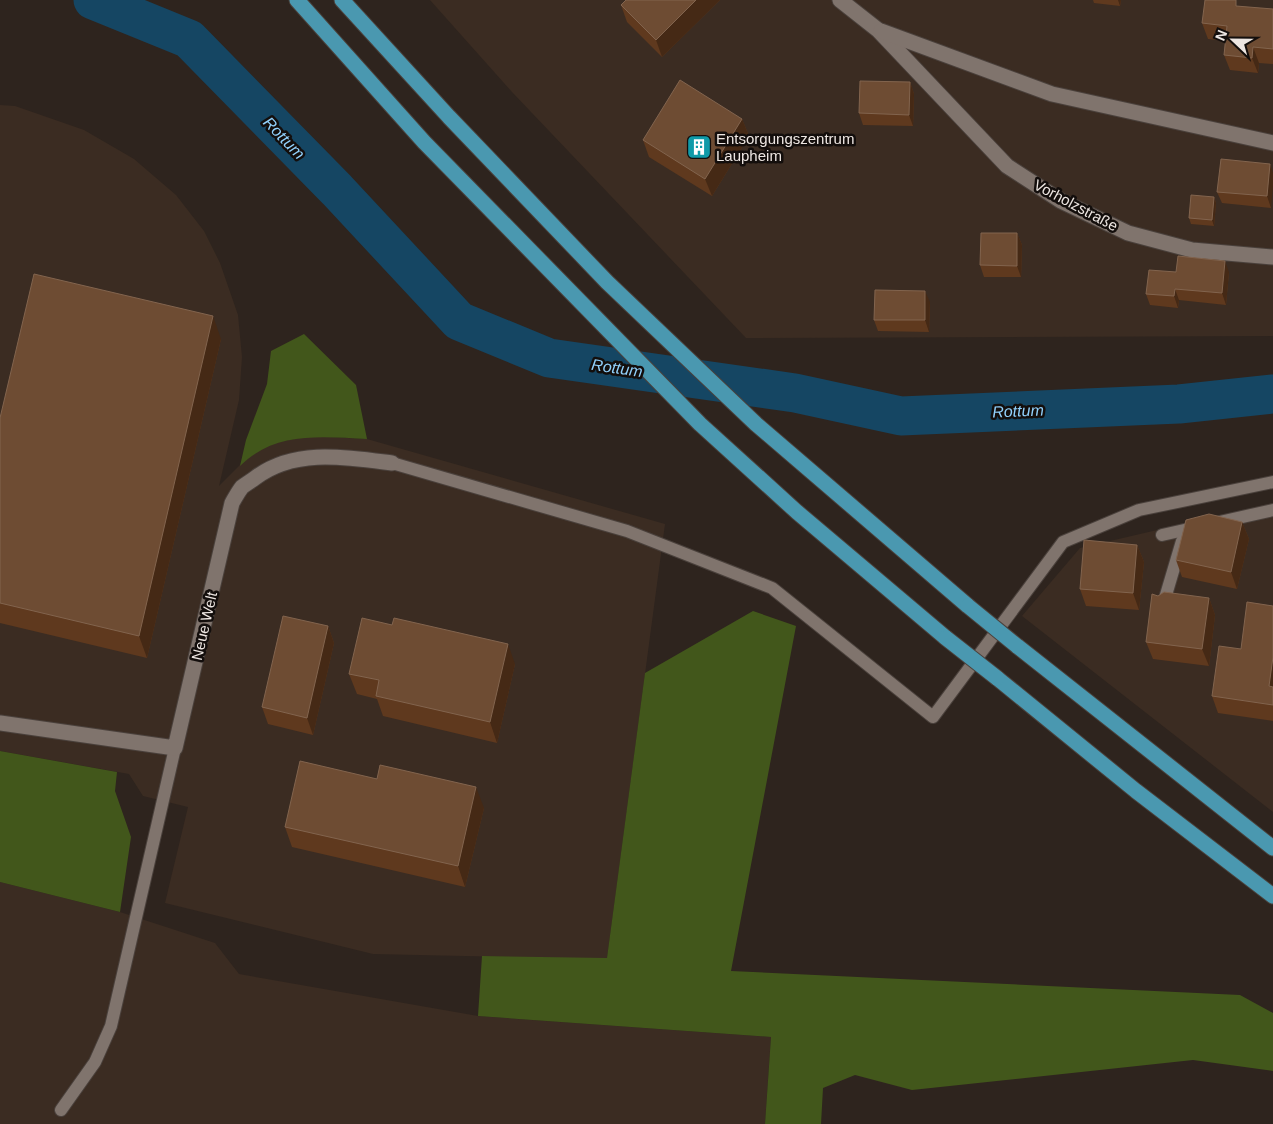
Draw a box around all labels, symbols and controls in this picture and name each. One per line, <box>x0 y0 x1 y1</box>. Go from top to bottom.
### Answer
north arrow <box>1208 15 1258 65</box>
text: N <box>1212 27 1230 43</box>
water label: Rottum <box>260 114 308 162</box>
place label: Entsorgungszentrum Laupheim <box>716 130 854 164</box>
building icon: Entsorgungszentrum Laupheim <box>686 134 712 160</box>
street label: Vorholzstraße <box>1031 176 1121 234</box>
water label: Rottum <box>590 356 644 380</box>
water label: Rottum <box>992 402 1044 420</box>
street label: Neue Welt <box>188 589 220 662</box>

